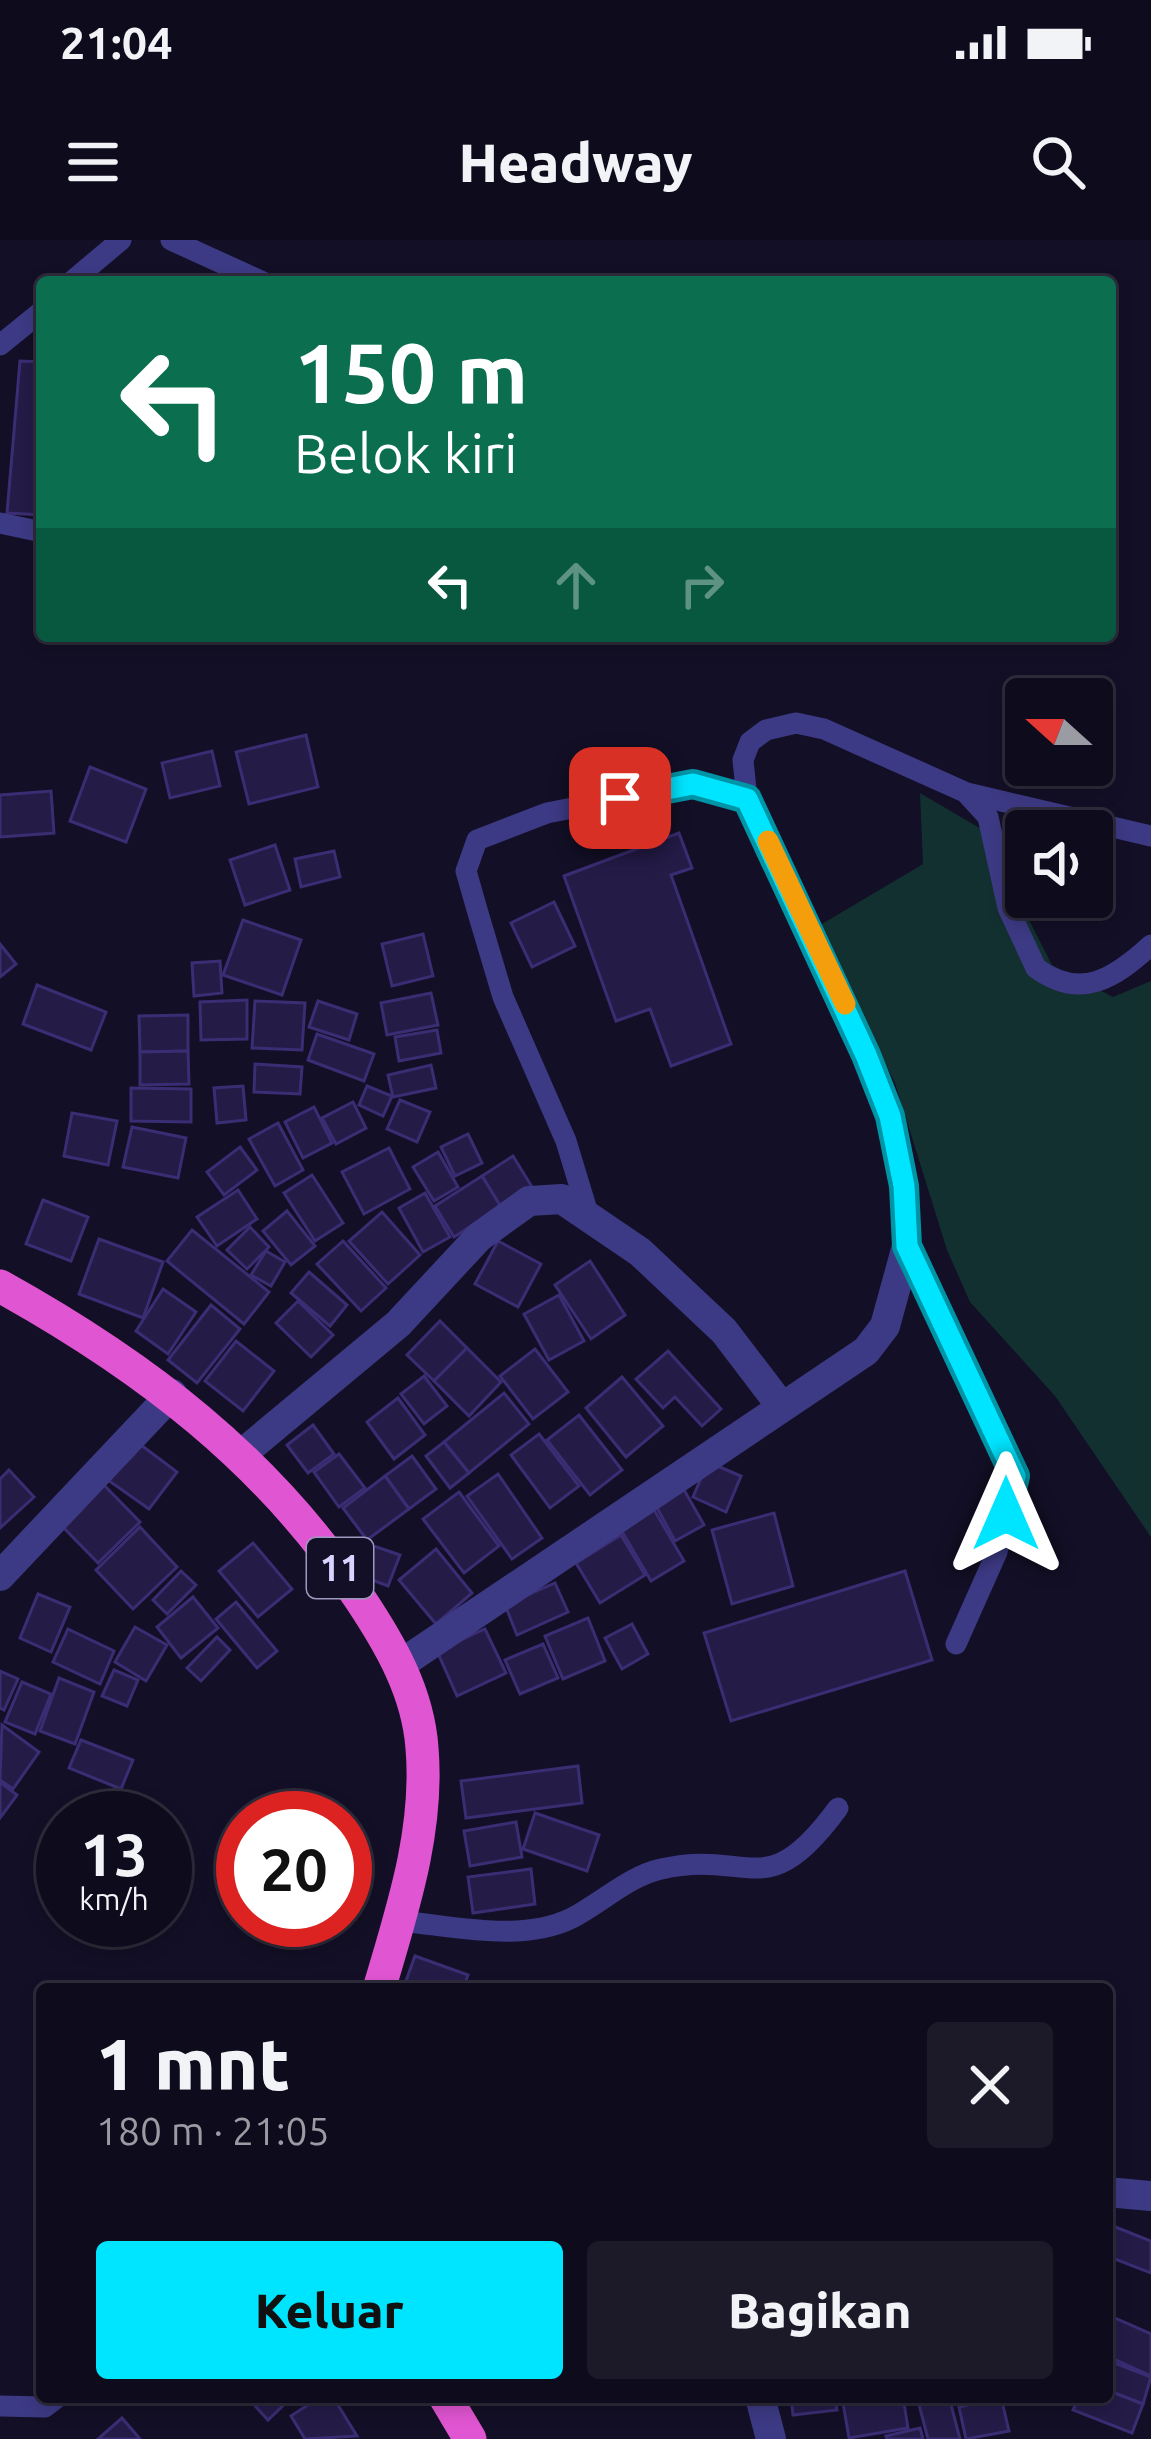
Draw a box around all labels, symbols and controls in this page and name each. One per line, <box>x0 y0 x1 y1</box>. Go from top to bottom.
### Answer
text: 21:04 <box>60 17 173 68</box>
icon: menu <box>60 129 126 195</box>
icon: search <box>1025 129 1091 195</box>
text: Headway <box>458 132 693 192</box>
icon: left <box>96 324 252 480</box>
text: 150 m <box>294 325 528 419</box>
text: Belok kiri <box>294 423 517 483</box>
icon: left <box>417 552 483 618</box>
icon: ahead <box>543 552 609 618</box>
icon: right <box>669 552 735 618</box>
north arrow <box>1005 678 1113 786</box>
map controls <box>1005 678 1113 918</box>
pin <box>569 747 671 849</box>
icon: arrive <box>587 765 653 831</box>
button: sound <box>1005 810 1113 918</box>
position arrow <box>943 1451 1069 1577</box>
road number: 11 <box>307 1538 373 1598</box>
speed limit sign: 20 <box>216 1791 372 1947</box>
text: 13 <box>80 1820 148 1887</box>
text: km/h <box>79 1882 149 1916</box>
button: close <box>927 2022 1053 2148</box>
text: 1 mnt <box>96 2023 290 2104</box>
text: 180 m · 21:05 <box>96 2109 330 2152</box>
button: Keluar <box>96 2241 563 2379</box>
button: Bagikan <box>587 2241 1053 2379</box>

